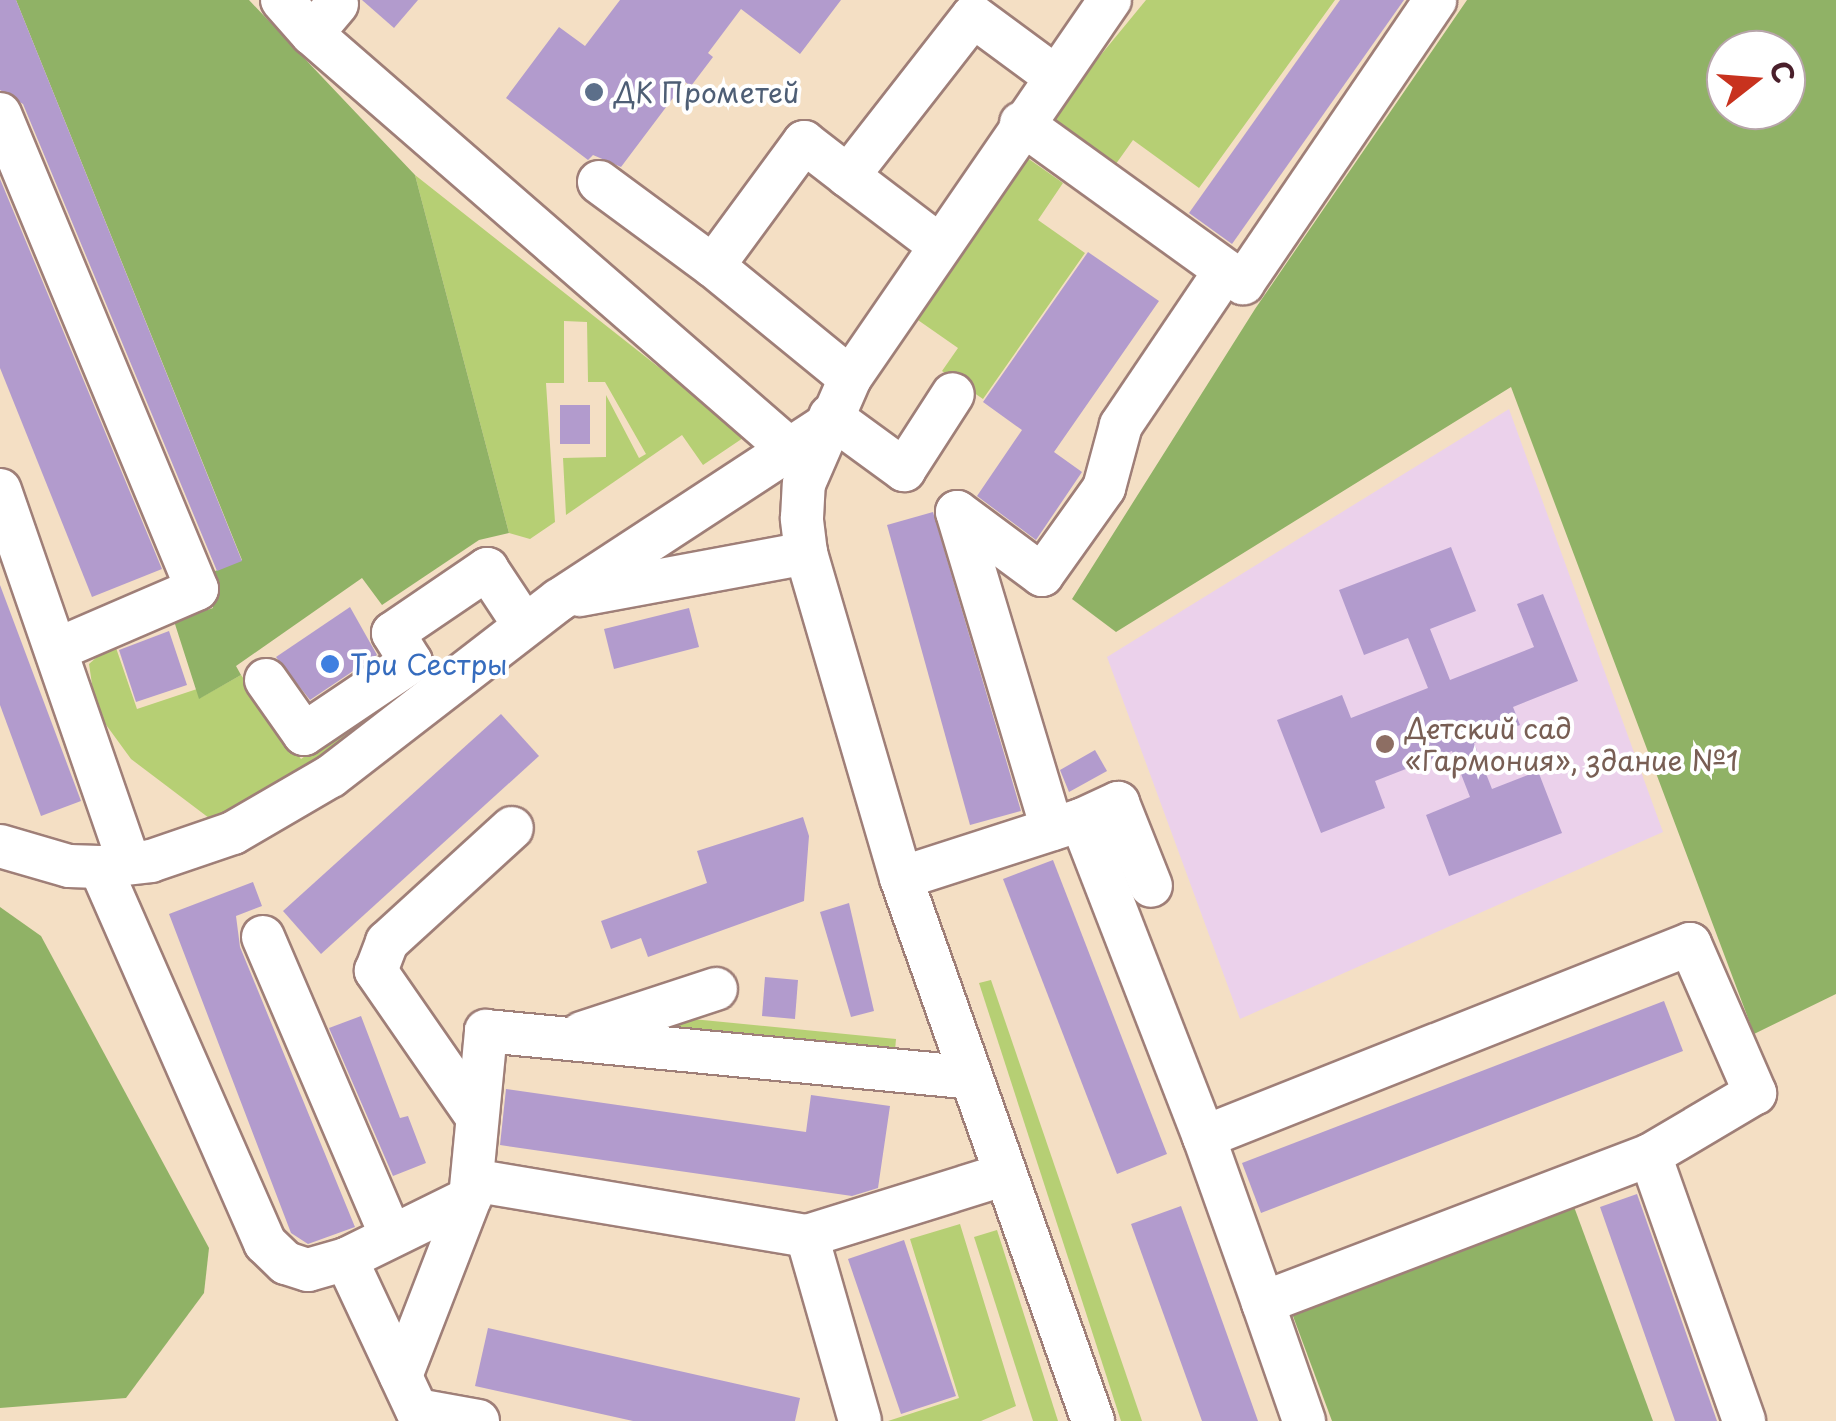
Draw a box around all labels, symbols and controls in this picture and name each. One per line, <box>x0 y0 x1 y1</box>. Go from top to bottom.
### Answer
north arrow <box>1706 30 1806 130</box>
text: С <box>1760 55 1807 88</box>
place label: ДК Прометей <box>614 75 802 109</box>
marker: ДК Прометей <box>583 81 605 103</box>
place label: Три Сестры <box>350 647 510 681</box>
marker: Три Сестры <box>319 653 341 675</box>
place label: Детский сад «Гармония», здание №1 <box>1405 711 1739 777</box>
marker: Детский сад «Гармония», здание №1 <box>1374 733 1396 755</box>

